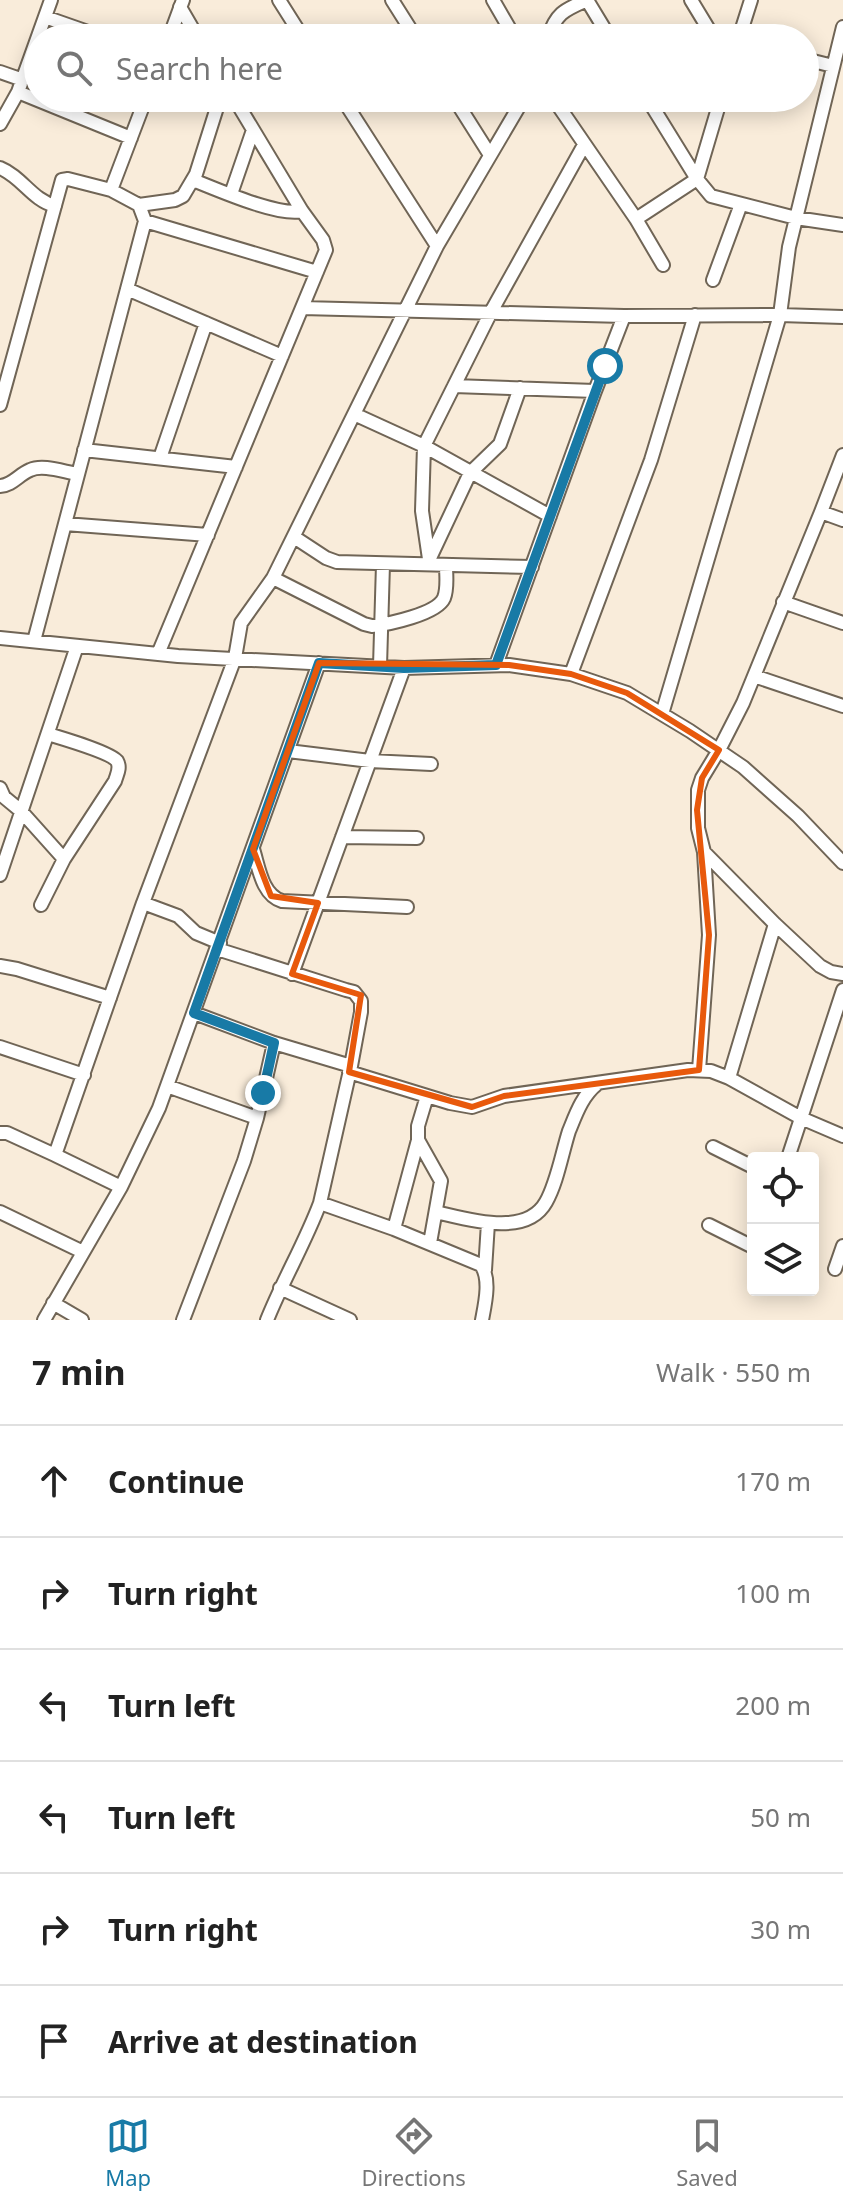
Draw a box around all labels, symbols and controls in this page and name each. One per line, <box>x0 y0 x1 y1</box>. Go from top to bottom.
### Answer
search box <box>24 24 819 112</box>
icon: search <box>52 46 96 90</box>
text: Search here <box>116 48 283 89</box>
route start <box>587 348 623 384</box>
route end <box>245 1075 281 1111</box>
map controls <box>747 1152 819 1296</box>
button: locate <box>747 1152 819 1224</box>
button: layers <box>747 1224 819 1296</box>
text: 7 min <box>32 1349 126 1395</box>
text: Walk · 550 m <box>656 1354 811 1390</box>
icon: ahead <box>32 1459 76 1503</box>
text: Continue <box>108 1461 244 1502</box>
text: 170 m <box>735 1463 811 1499</box>
icon: right <box>32 1571 76 1615</box>
text: Turn right <box>108 1573 258 1614</box>
text: 100 m <box>735 1575 811 1611</box>
icon: left <box>32 1683 76 1727</box>
text: Turn left <box>108 1685 236 1726</box>
text: 200 m <box>735 1687 811 1723</box>
icon: left <box>32 1795 76 1839</box>
text: Turn left <box>108 1797 236 1838</box>
text: 50 m <box>750 1799 811 1835</box>
icon: right <box>32 1907 76 1951</box>
text: Turn right <box>108 1909 258 1950</box>
text: 30 m <box>750 1911 811 1947</box>
icon: arrive <box>32 2019 76 2063</box>
text: Arrive at destination <box>108 2021 418 2062</box>
tab: Map <box>105 2114 151 2192</box>
tab: Directions <box>361 2114 466 2192</box>
tab: Saved <box>676 2114 738 2192</box>

